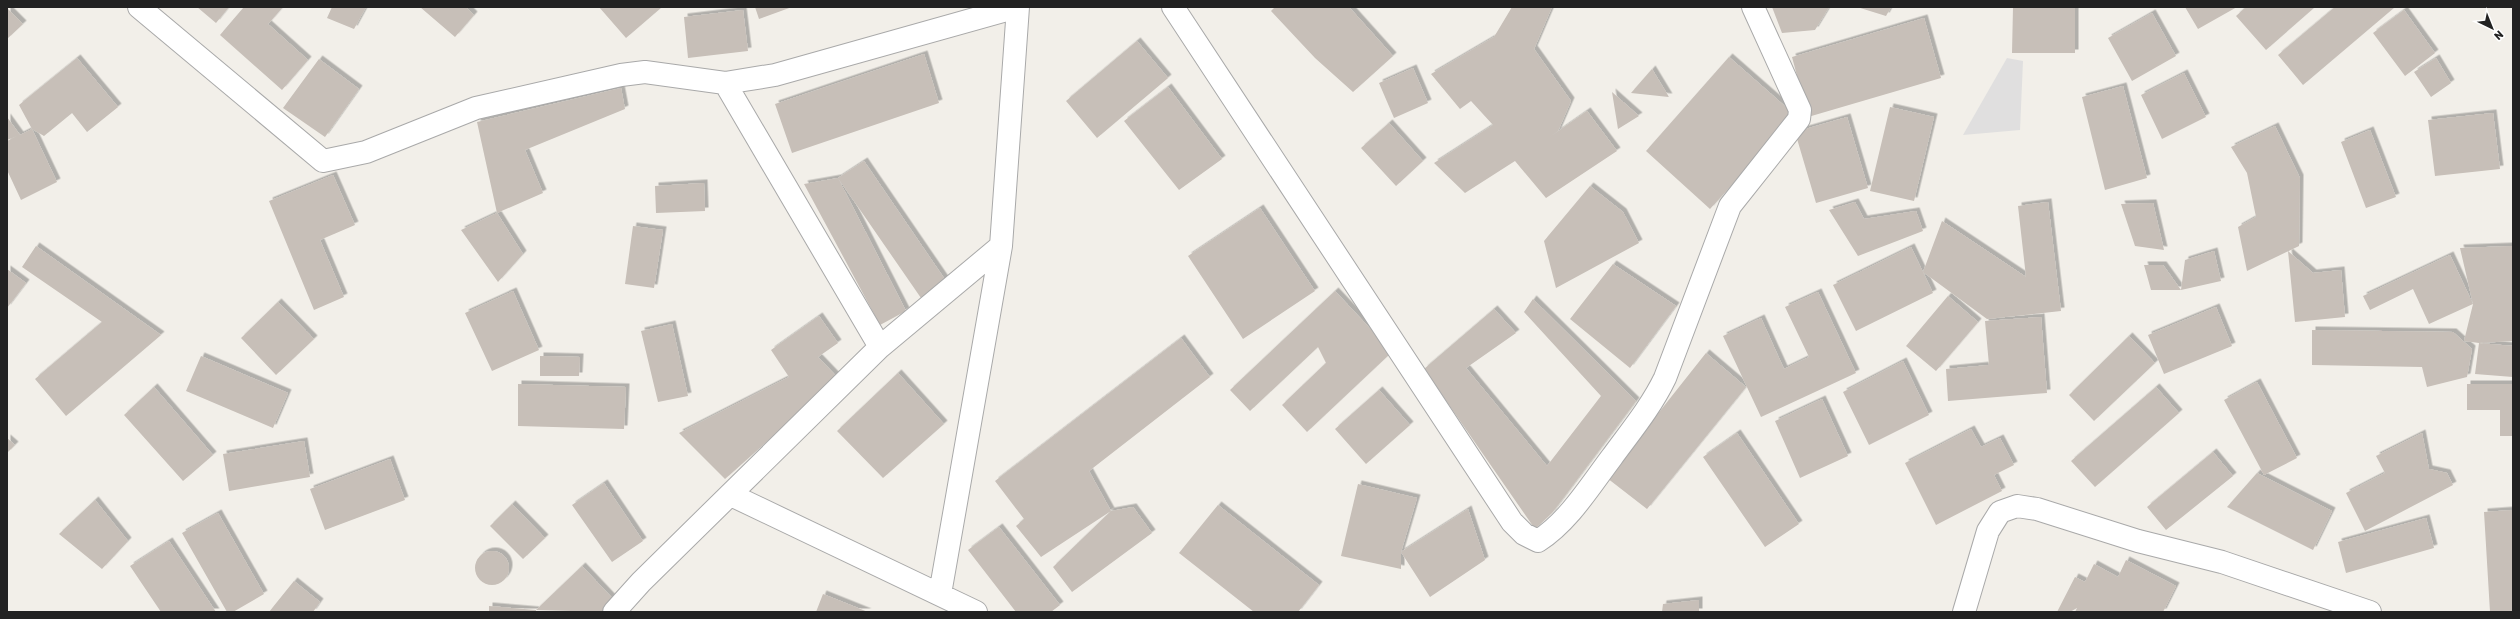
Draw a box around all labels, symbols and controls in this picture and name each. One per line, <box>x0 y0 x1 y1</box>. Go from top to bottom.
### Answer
north arrow <box>2472 8 2512 48</box>
text: N <box>2491 27 2506 42</box>

